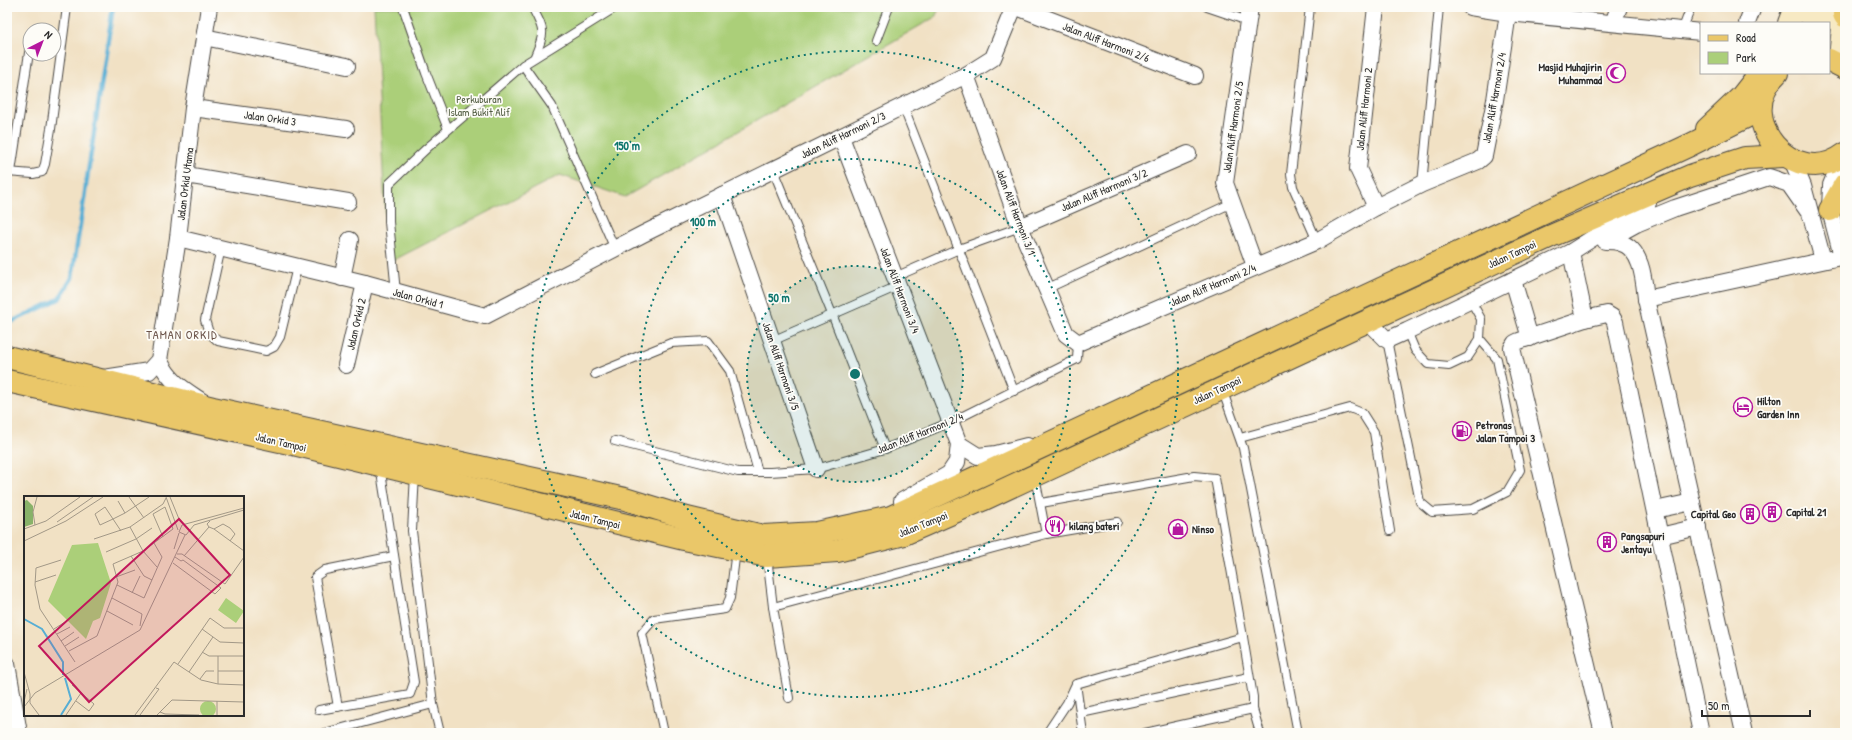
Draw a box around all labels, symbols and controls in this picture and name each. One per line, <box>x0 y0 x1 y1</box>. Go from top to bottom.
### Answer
street label: Jalan Aliff Harmoni 2/6 <box>1061 19 1152 65</box>
north arrow <box>22 22 62 62</box>
legend <box>1700 22 1830 74</box>
text: N <box>42 27 56 42</box>
text: Road <box>1736 29 1756 46</box>
text: Park <box>1736 49 1756 66</box>
street label: Jalan Aliff Harmoni 2/4 <box>1479 52 1509 144</box>
place label: Masjid Muhajirin Muhammad <box>1538 60 1603 87</box>
mosque icon: Masjid Muhajirin Muhammad <box>1605 62 1627 84</box>
street label: Jalan Aliff Harmoni 2 <box>1353 67 1375 151</box>
street label: Jalan Aliff Harmoni 2/5 <box>1220 80 1246 174</box>
park label: Perkuburan Islam Bukit Alif <box>448 92 510 119</box>
street label: Jalan Orkid 3 <box>243 107 297 129</box>
street label: Jalan Aliff Harmoni 2/3 <box>798 108 888 162</box>
text: 150 m <box>614 137 640 154</box>
street label: Jalan Orkid Utama <box>174 146 196 221</box>
street label: Jalan Aliff Harmoni 3/2 <box>1059 165 1149 215</box>
street label: Jalan Aliff Harmoni 3/1 <box>993 167 1039 257</box>
text: 100 m <box>690 213 716 230</box>
street label: Jalan Tampoi <box>1486 237 1538 271</box>
street label: Jalan Aliff Harmoni 3/4 <box>877 245 923 335</box>
street label: Jalan Aliff Harmoni 2/4 <box>1168 261 1258 309</box>
street label: Jalan Orkid 1 <box>391 285 445 311</box>
text: 50 m <box>768 289 790 306</box>
street label: Jalan Orkid 2 <box>343 297 369 351</box>
street label: Jalan Aliff Harmoni 3/5 <box>759 320 803 412</box>
district label: TAMAN ORKID <box>146 326 218 343</box>
centre of rings <box>848 367 862 381</box>
street label: Jalan Tampoi <box>1191 373 1243 407</box>
place label: Hilton Garden Inn <box>1757 394 1800 421</box>
hotel icon: Hilton Garden Inn <box>1732 396 1754 418</box>
street label: Jalan Aliff Harmoni 2/4 <box>875 409 965 457</box>
place label: Petronas Jalan Tampoi 3 <box>1476 418 1535 446</box>
fuel station icon: Petronas Jalan Tampoi 3 <box>1451 420 1473 442</box>
street label: Jalan Tampoi <box>254 429 308 455</box>
inset map <box>24 496 244 716</box>
building icon: Capital 21 <box>1761 501 1783 523</box>
building icon: Capital Geo <box>1739 503 1761 525</box>
place label: Capital 21 <box>1786 505 1826 520</box>
street label: Jalan Tampoi <box>568 506 622 532</box>
place label: Capital Geo <box>1691 507 1737 522</box>
street label: Jalan Tampoi <box>896 508 950 540</box>
restaurant icon: kilang bateri <box>1044 515 1066 537</box>
shop icon: Ninso <box>1167 518 1189 540</box>
place label: kilang bateri <box>1069 519 1119 534</box>
place label: Ninso <box>1192 522 1215 536</box>
place label: Pangsapuri Jentayu <box>1621 529 1665 557</box>
building icon: Pangsapuri Jentayu <box>1596 531 1618 553</box>
scale bar <box>1702 692 1810 718</box>
text: 50 m <box>1708 697 1729 714</box>

